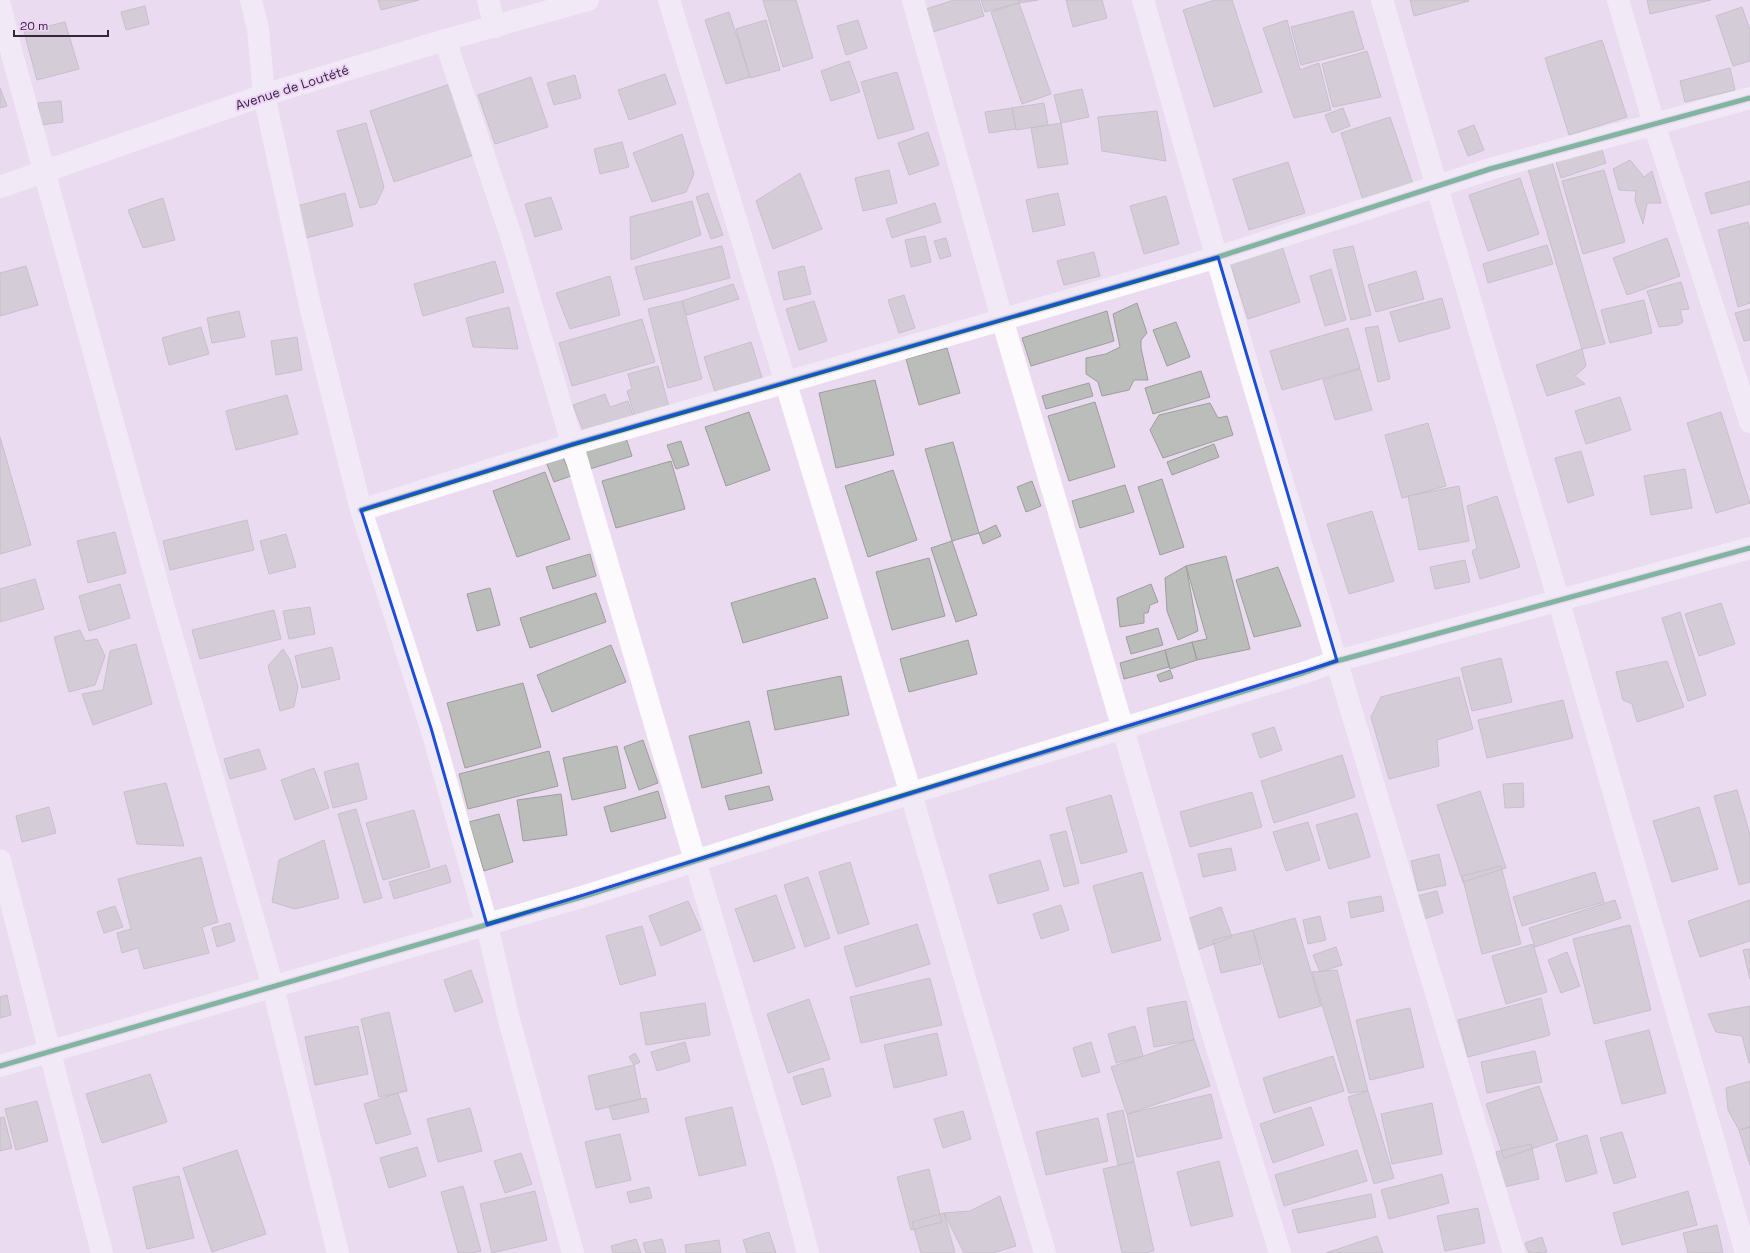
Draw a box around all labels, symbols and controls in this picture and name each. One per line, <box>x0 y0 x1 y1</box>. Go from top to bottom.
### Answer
scale bar <box>14 12 108 38</box>
text: 20 m <box>20 18 48 34</box>
street label: Avenue de Loutété <box>233 61 351 114</box>

